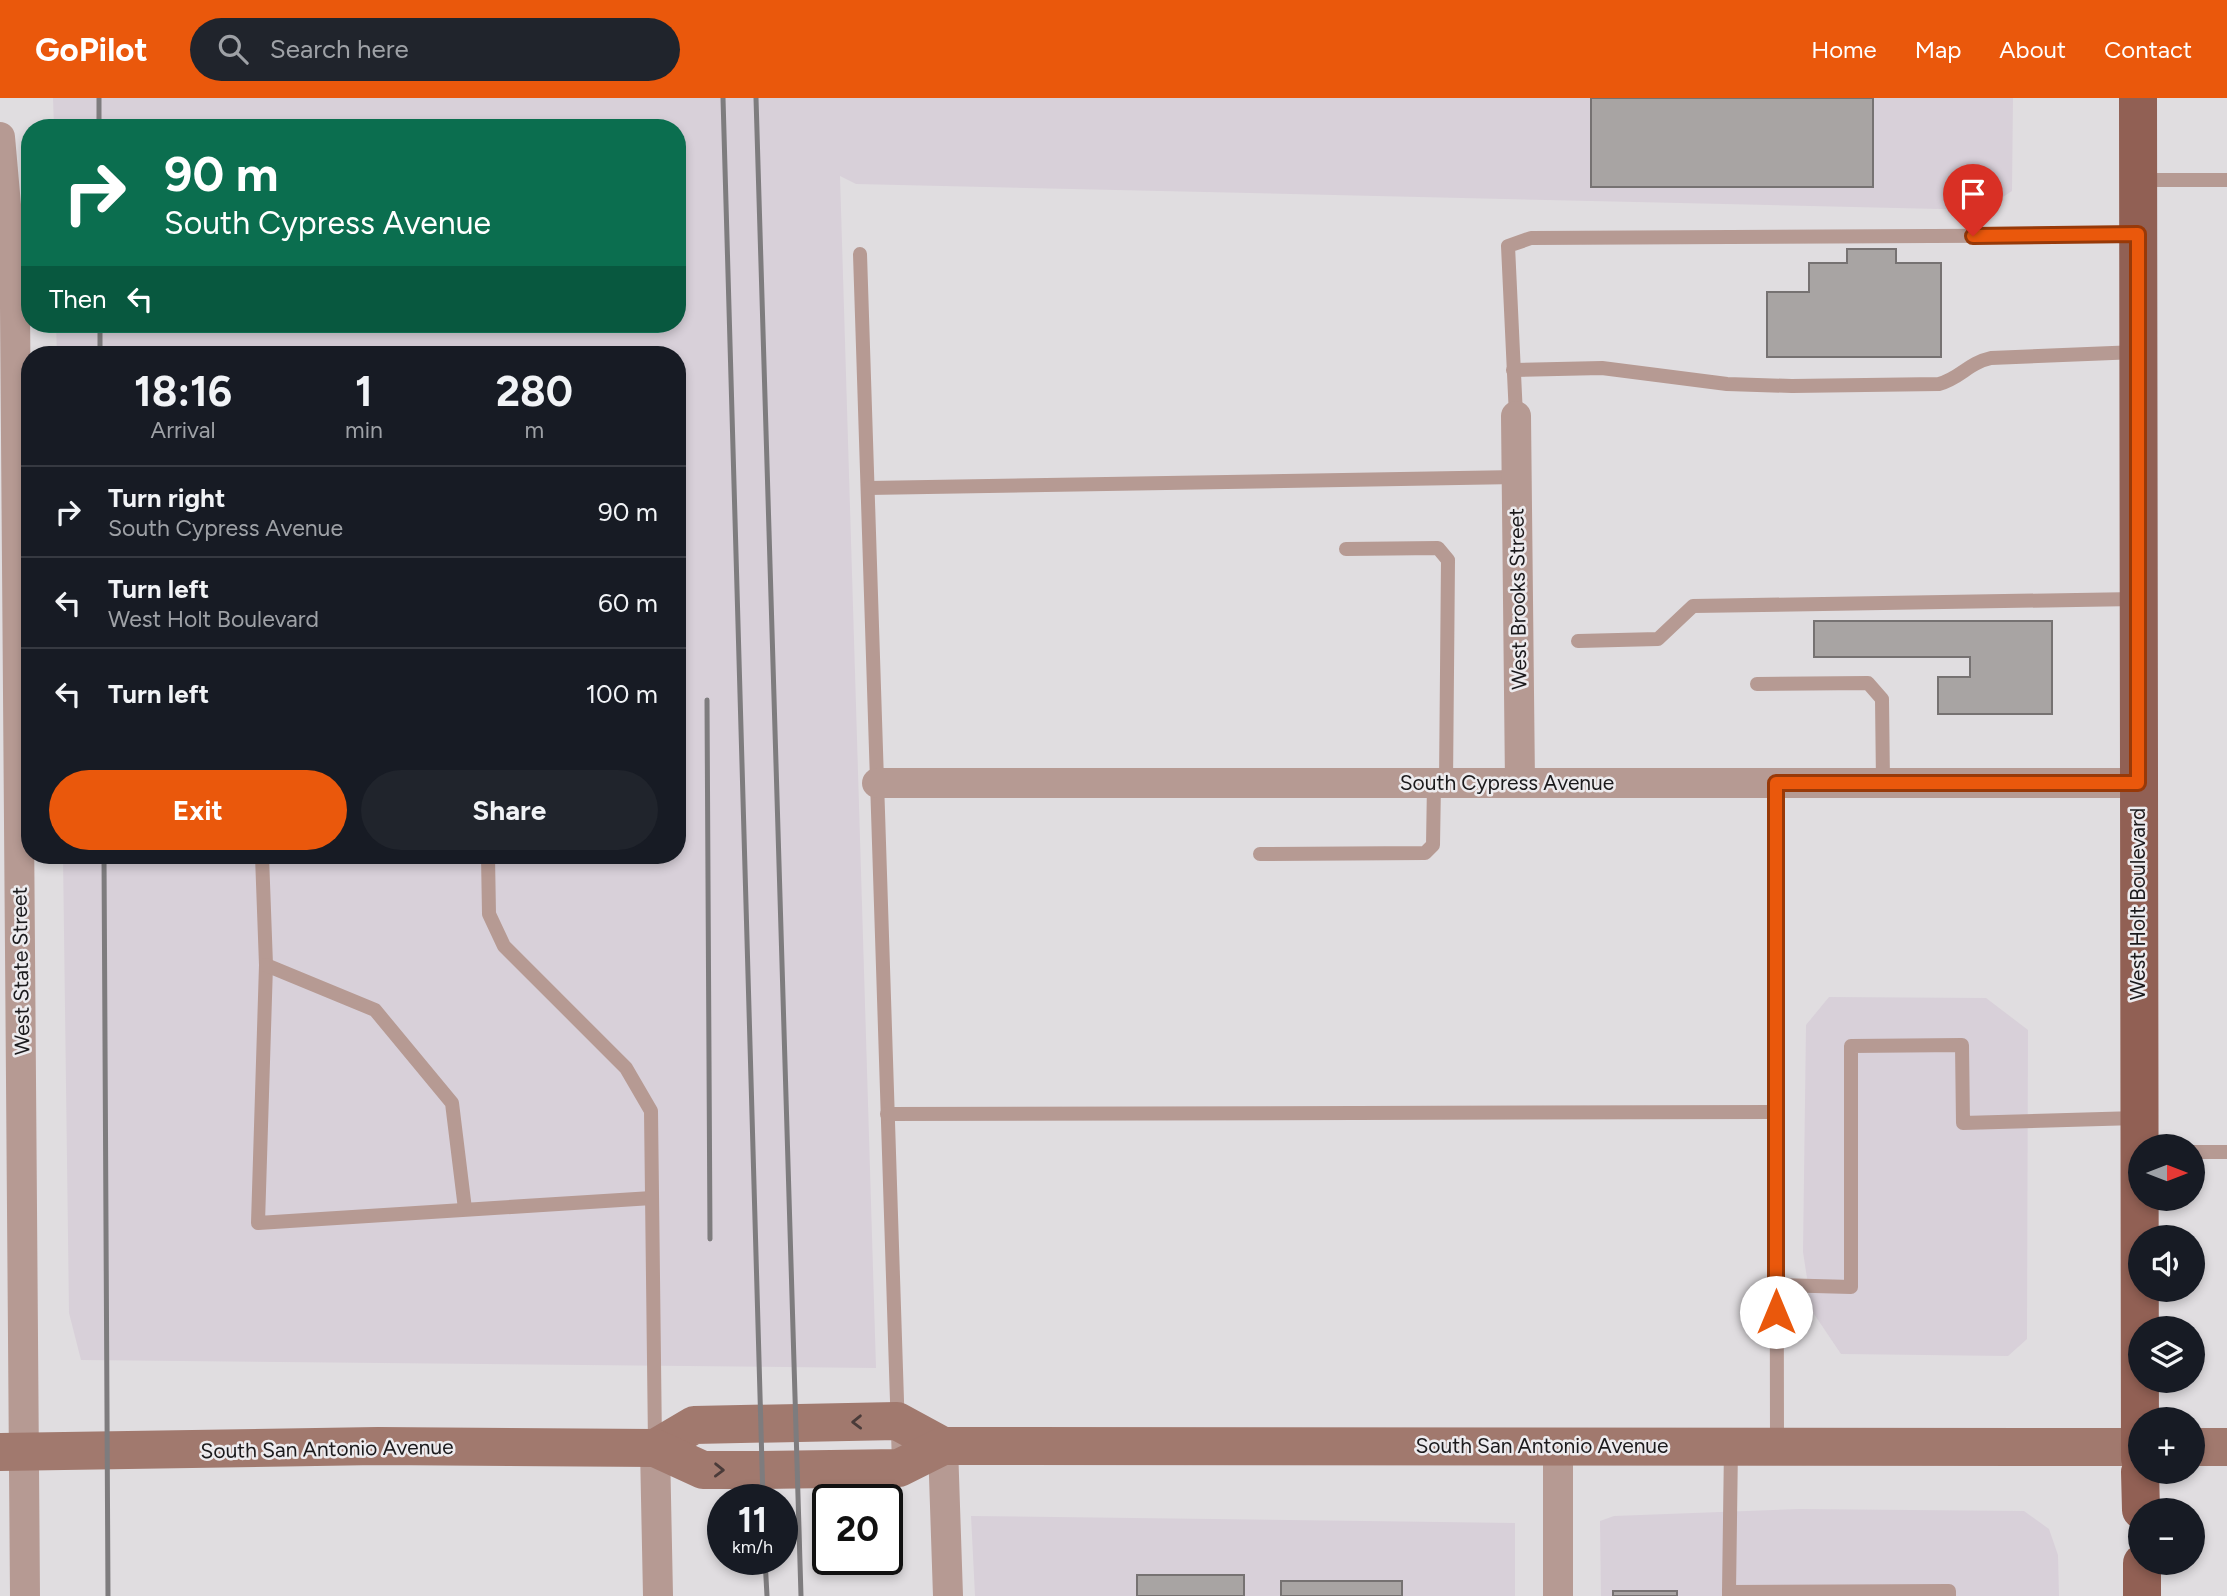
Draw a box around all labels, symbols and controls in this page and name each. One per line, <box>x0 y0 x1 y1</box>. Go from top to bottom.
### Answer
search box <box>190 18 680 81</box>
text: GoPilot <box>35 30 148 69</box>
icon: search <box>214 30 252 68</box>
text: Search here <box>270 33 409 65</box>
text: Home <box>1811 35 1877 64</box>
text: Map <box>1915 35 1961 64</box>
text: About <box>1999 35 2066 64</box>
text: Contact <box>2104 35 2192 64</box>
text: 90 m <box>164 144 279 203</box>
icon: right <box>49 147 140 238</box>
pin <box>1943 164 2003 236</box>
icon: arrive <box>1954 175 1992 213</box>
text: South Cypress Avenue <box>164 204 491 242</box>
icon: left <box>121 280 159 318</box>
text: Then <box>49 283 107 315</box>
text: 18:16 <box>134 366 232 417</box>
text: 1 <box>355 366 373 417</box>
text: 280 <box>496 366 573 417</box>
text: Arrival <box>151 416 216 444</box>
text: min <box>345 416 383 444</box>
text: m <box>525 416 544 444</box>
text: Turn right <box>108 482 225 514</box>
icon: right <box>49 493 87 531</box>
text: 90 m <box>598 496 658 528</box>
street label: West Brooks Street <box>1503 508 1532 690</box>
text: South Cypress Avenue <box>108 514 343 542</box>
text: Turn left <box>108 573 209 605</box>
icon: left <box>49 584 87 622</box>
text: 60 m <box>598 587 658 619</box>
text: West Holt Boulevard <box>108 605 319 633</box>
icon: left <box>49 675 87 713</box>
text: Turn left <box>108 678 209 710</box>
text: 100 m <box>585 678 658 710</box>
button: Exit <box>49 770 347 850</box>
button: Share <box>361 770 658 850</box>
street label: South Cypress Avenue <box>1400 770 1614 795</box>
street label: West Holt Boulevard <box>2125 808 2150 1000</box>
street label: West State Street <box>7 886 34 1055</box>
north arrow <box>2128 1134 2205 1211</box>
map controls <box>2128 1134 2205 1575</box>
button: sound <box>2128 1225 2205 1302</box>
position arrow <box>1739 1275 1813 1349</box>
button: layers <box>2128 1316 2205 1393</box>
button: + <box>2128 1407 2205 1484</box>
one-way arrow <box>851 1414 862 1429</box>
street label: South San Antonio Avenue <box>1415 1433 1669 1458</box>
street label: South San Antonio Avenue <box>200 1434 454 1463</box>
one-way arrow <box>714 1462 724 1478</box>
speed limit sign: 20 <box>812 1484 903 1575</box>
button: − <box>2128 1498 2205 1575</box>
text: 11 <box>738 1499 767 1541</box>
text: km/h <box>732 1536 773 1558</box>

